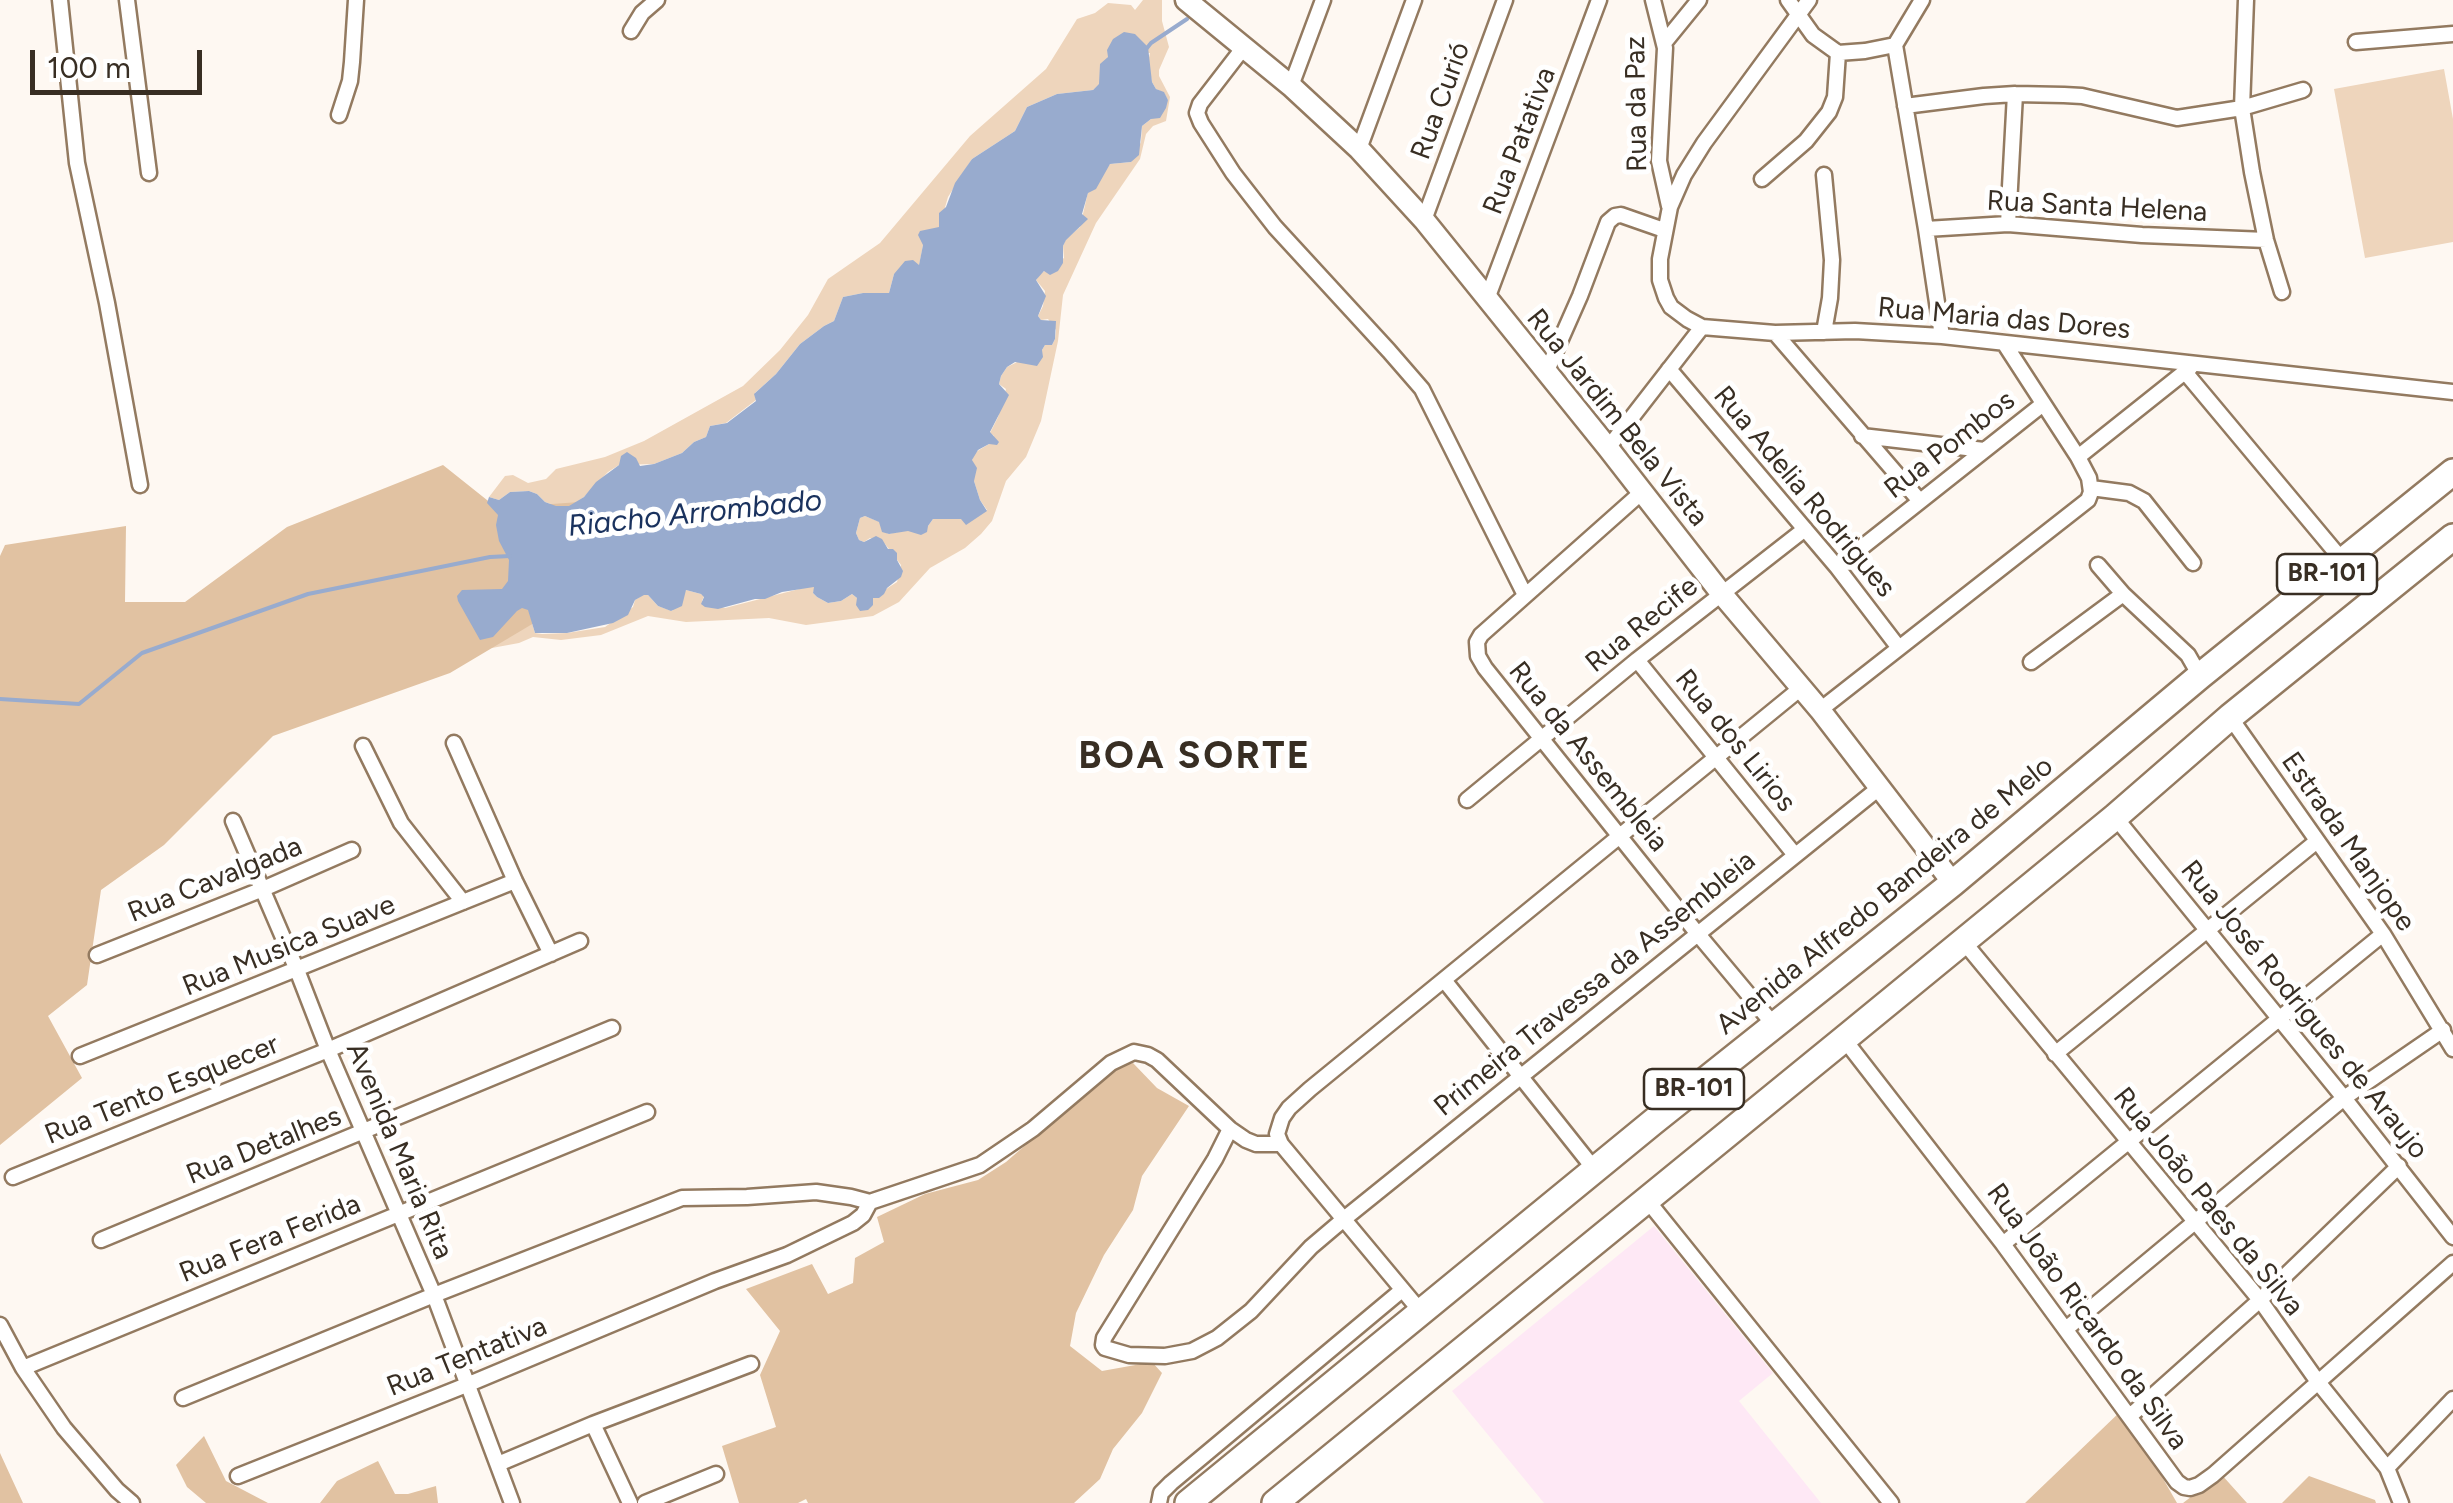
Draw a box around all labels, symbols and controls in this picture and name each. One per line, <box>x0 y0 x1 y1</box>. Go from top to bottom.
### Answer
scale bar <box>35 30 208 92</box>
street label: Rua da Paz <box>1619 36 1655 172</box>
street label: Rua Curió <box>1404 38 1478 164</box>
text: 100 m <box>47 49 131 86</box>
street label: Rua Patativa <box>1477 63 1563 219</box>
street label: Rua Santa Helena <box>1986 184 2208 230</box>
street label: Rua Maria das Dores <box>1876 291 2132 347</box>
street label: Rua Jardim Bela Vista <box>1519 303 1715 533</box>
street label: Rua Adelia Rodrigues <box>1706 380 1902 604</box>
street label: Rua Pombos <box>1878 384 2022 506</box>
water label: Riacho Arrombado <box>566 483 824 545</box>
road number: BR-101 <box>2277 554 2377 594</box>
street label: Rua Recife <box>1579 570 1705 680</box>
street label: Rua da Assembleia <box>1501 655 1675 859</box>
street label: Rua dos Lirios <box>1667 663 1803 819</box>
district label: BOA SORTE <box>1078 734 1312 780</box>
street label: Estrada Manjope <box>2274 746 2422 938</box>
street label: Avenida Alfredo Bandeira de Melo <box>1710 750 2060 1042</box>
street label: Rua Cavalgada <box>123 830 307 930</box>
street label: Primeira Travessa da Assembleia <box>1428 844 1762 1124</box>
street label: Rua José Rodrigues de Araujo <box>2173 854 2435 1166</box>
street label: Rua Musica Suave <box>178 888 400 1004</box>
street label: Rua Tento Esquecer <box>40 1028 284 1152</box>
street label: Avenida Maria Rita <box>338 1038 460 1264</box>
road number: BR-101 <box>1644 1069 1744 1109</box>
street label: Rua João Paes da Silva <box>2106 1081 2310 1323</box>
street label: Rua Detalhes <box>182 1100 346 1192</box>
street label: Rua João Ricardo da Silva <box>1979 1177 2195 1457</box>
street label: Rua Fera Ferida <box>175 1187 365 1291</box>
street label: Rua Tentativa <box>382 1310 552 1404</box>

